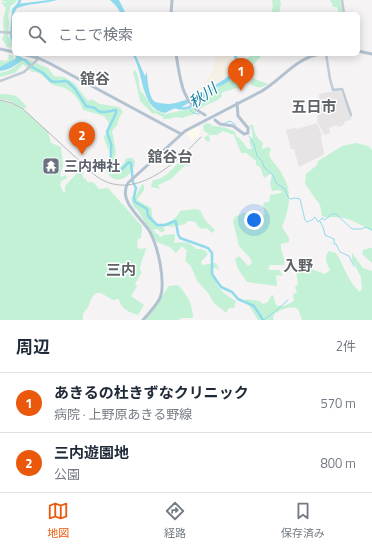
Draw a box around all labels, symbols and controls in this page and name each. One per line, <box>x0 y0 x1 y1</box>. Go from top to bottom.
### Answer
search box <box>12 12 360 56</box>
icon: search <box>26 23 48 45</box>
text: ここで検索 <box>58 23 133 46</box>
pin: 1 <box>228 58 254 91</box>
district label: 舘谷 <box>80 67 110 90</box>
water label: 秋川 <box>184 76 223 114</box>
district label: 五日市 <box>291 95 337 118</box>
pin: 2 <box>69 122 95 155</box>
district label: 舘谷台 <box>147 145 193 168</box>
place label: 三内神社 <box>64 155 120 176</box>
temple icon: 三内神社 <box>41 156 61 176</box>
your location <box>244 210 264 230</box>
district label: 入野 <box>283 254 313 277</box>
district label: 三内 <box>106 258 136 281</box>
text: 周辺 <box>16 334 50 360</box>
text: 2件 <box>336 336 356 356</box>
text: あきるの杜きずなクリニック <box>54 381 249 404</box>
text: 1 <box>25 393 33 413</box>
text: 570 m <box>320 393 356 413</box>
text: 病院 · 上野原あきる野線 <box>54 404 192 424</box>
text: 三内遊園地 <box>54 441 129 464</box>
text: 2 <box>25 453 33 473</box>
text: 800 m <box>320 453 356 473</box>
text: 公園 <box>54 464 80 484</box>
tab: 地図 <box>47 500 69 541</box>
tab: 経路 <box>164 500 186 541</box>
tab: 保存済み <box>281 500 325 541</box>

